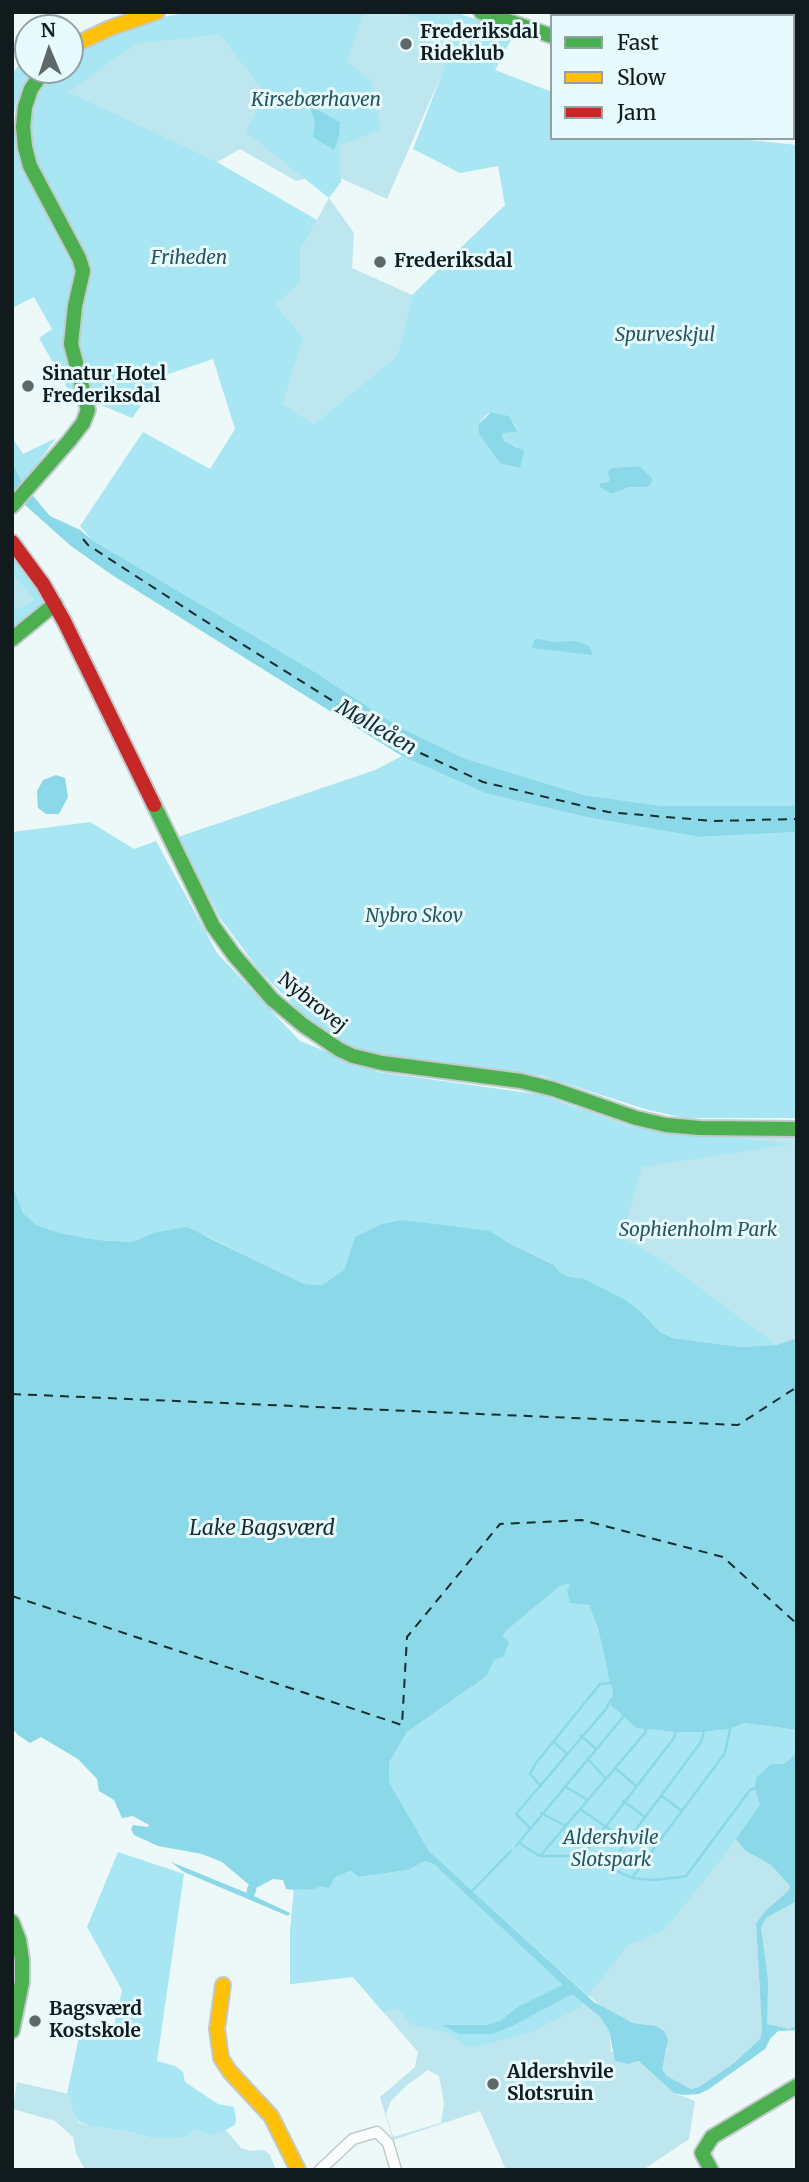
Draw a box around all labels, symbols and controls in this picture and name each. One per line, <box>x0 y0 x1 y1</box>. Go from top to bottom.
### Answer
north arrow <box>14 14 84 84</box>
legend <box>550 14 795 140</box>
text: N <box>40 18 56 42</box>
place label: Frederiksdal Rideklub <box>420 22 538 66</box>
text: Fast <box>617 29 659 56</box>
marker: Frederiksdal Rideklub <box>398 36 414 52</box>
text: Slow <box>617 64 666 91</box>
park label: Kirsebærhaven <box>251 90 381 112</box>
text: Jam <box>617 99 656 126</box>
park label: Friheden <box>151 248 227 270</box>
place label: Frederiksdal <box>394 251 512 273</box>
marker: Frederiksdal <box>372 254 388 270</box>
park label: Spurveskjul <box>615 325 715 347</box>
place label: Sinatur Hotel Frederiksdal <box>42 364 166 408</box>
marker: Sinatur Hotel Frederiksdal <box>20 378 36 394</box>
water label: Mølleåen <box>331 695 421 761</box>
park label: Nybro Skov <box>365 906 463 928</box>
street label: Nybrovej <box>273 968 351 1038</box>
park label: Sophienholm Park <box>619 1220 777 1242</box>
water label: Lake Bagsværd <box>189 1516 335 1542</box>
park label: Aldershvile Slotspark <box>563 1828 659 1872</box>
place label: Bagsværd Kostskole <box>49 1999 142 2043</box>
marker: Bagsværd Kostskole <box>27 2013 43 2029</box>
place label: Aldershvile Slotsruin <box>507 2062 614 2106</box>
marker: Aldershvile Slotsruin <box>485 2076 501 2092</box>

